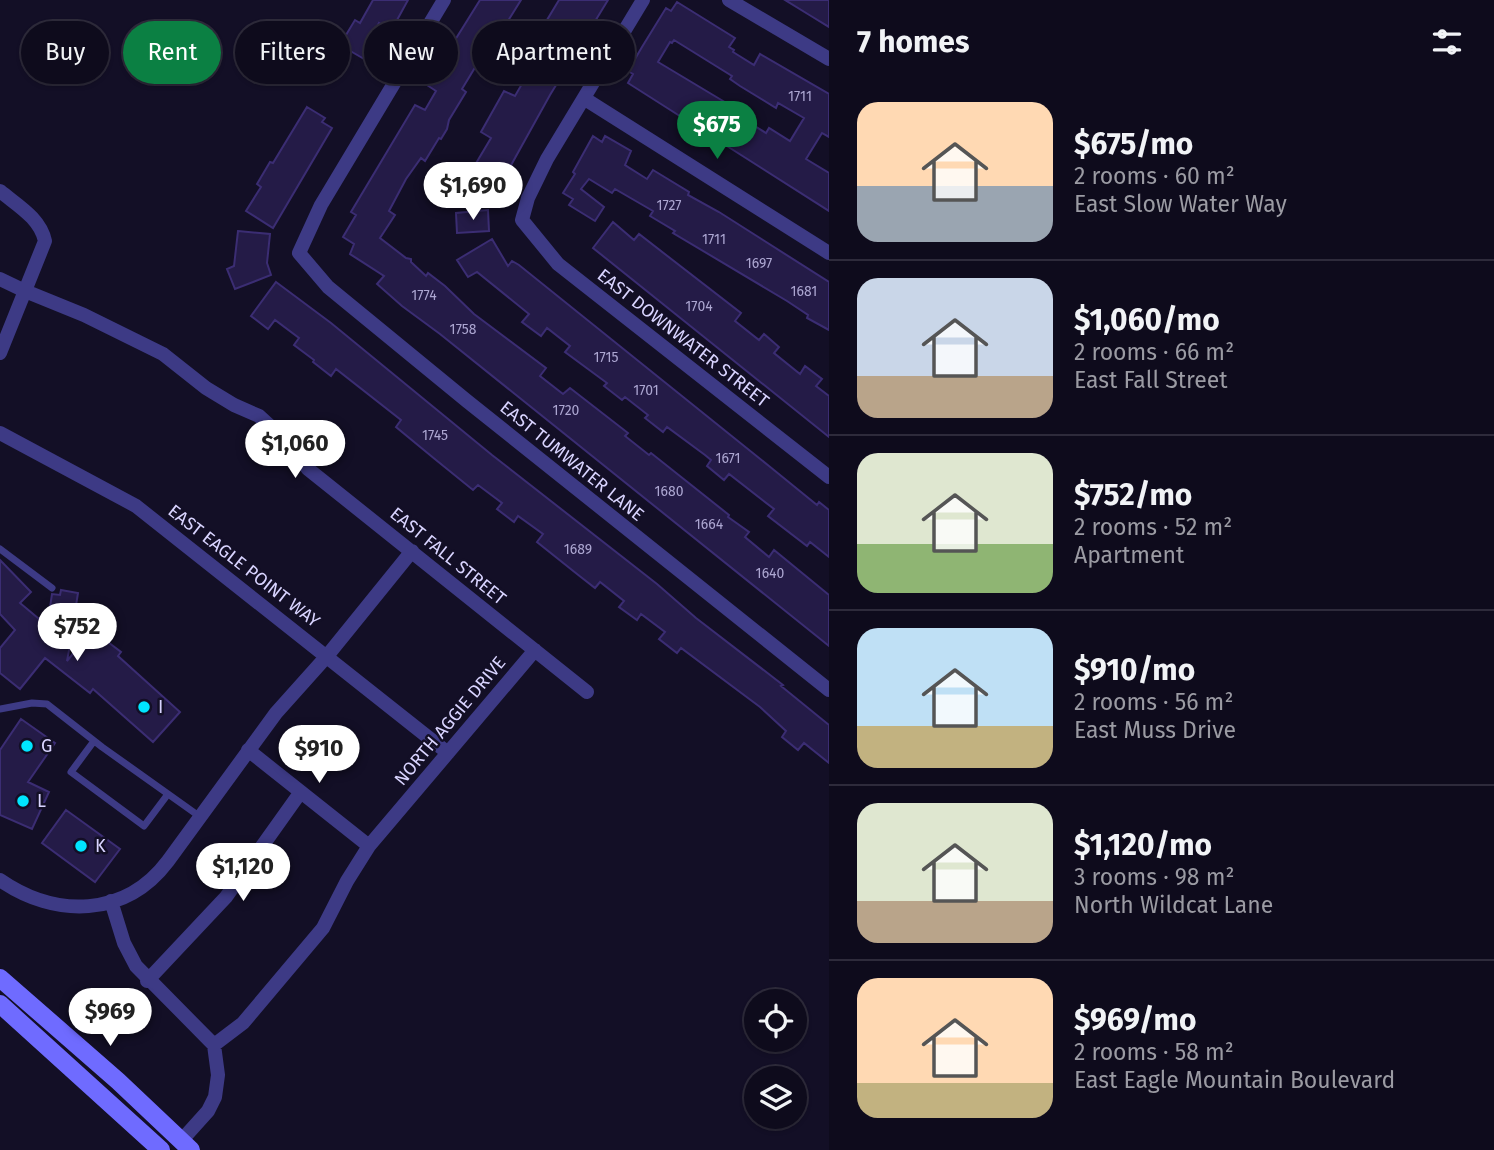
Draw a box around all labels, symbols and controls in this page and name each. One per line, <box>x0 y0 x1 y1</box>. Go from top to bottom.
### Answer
chip: Buy <box>21 21 109 84</box>
chip: Rent <box>123 21 221 84</box>
chip: Filters <box>235 21 350 84</box>
chip: New <box>364 21 458 84</box>
chip: Apartment <box>472 21 635 84</box>
icon: filters <box>1428 23 1466 61</box>
text: 7 homes <box>857 24 969 60</box>
house number: 1711 <box>788 88 812 105</box>
pin: $675 <box>676 102 758 161</box>
text: $675 <box>693 110 741 138</box>
text: $675/mo <box>1074 126 1193 162</box>
icon: home <box>913 130 997 214</box>
pin: $1,690 <box>416 162 530 222</box>
text: 2 rooms · 60 m² <box>1074 162 1235 190</box>
text: $1,690 <box>440 171 506 199</box>
text: East Slow Water Way <box>1074 190 1287 218</box>
house number: 1727 <box>656 197 682 214</box>
house number: 1711 <box>702 231 726 248</box>
house number: 1697 <box>746 255 772 272</box>
street label: EAST DOWNWATER STREET <box>593 264 774 412</box>
house number: 1681 <box>791 283 817 300</box>
house number: 1774 <box>411 287 437 304</box>
house number: 1704 <box>685 298 713 315</box>
text: $1,060/mo <box>1074 302 1220 338</box>
icon: home <box>913 306 997 390</box>
house number: 1758 <box>450 321 477 338</box>
text: 2 rooms · 66 m² <box>1074 338 1234 366</box>
house number: 1715 <box>593 349 619 366</box>
text: East Fall Street <box>1074 366 1228 394</box>
house number: 1701 <box>633 382 659 399</box>
street label: EAST TUMWATER LANE <box>496 396 648 526</box>
house number: 1720 <box>553 402 580 419</box>
pin: $1,060 <box>238 420 352 480</box>
house number: 1745 <box>422 427 448 444</box>
text: $1,060 <box>261 429 329 457</box>
house number: 1671 <box>715 450 741 467</box>
text: $752/mo <box>1074 477 1192 513</box>
icon: home <box>913 481 997 565</box>
house number: 1680 <box>654 483 684 500</box>
street label: EAST EAGLE POINT WAY <box>164 500 324 632</box>
street label: EAST FALL STREET <box>386 503 511 610</box>
text: 2 rooms · 52 m² <box>1074 513 1232 541</box>
house number: 1664 <box>695 516 724 533</box>
house number: 1689 <box>564 541 592 558</box>
text: Apartment <box>1074 541 1184 569</box>
house number: 1640 <box>756 565 785 582</box>
pin: $752 <box>36 604 118 663</box>
text: $752 <box>54 612 100 640</box>
street label: NORTH AGGIE DRIVE <box>390 652 510 790</box>
text: $910/mo <box>1074 652 1195 688</box>
icon: home <box>913 656 997 740</box>
text: 2 rooms · 56 m² <box>1074 688 1233 716</box>
place label: I <box>158 696 163 718</box>
marker: I <box>136 699 152 715</box>
text: East Muss Drive <box>1074 716 1236 744</box>
pin: $910 <box>278 726 360 785</box>
text: $910 <box>295 734 343 762</box>
place label: G <box>41 735 52 757</box>
marker: G <box>19 738 35 754</box>
place label: L <box>37 790 46 812</box>
marker: L <box>15 793 31 809</box>
text: $1,120/mo <box>1074 827 1212 863</box>
icon: home <box>913 831 997 915</box>
place label: K <box>95 835 106 857</box>
marker: K <box>73 838 89 854</box>
pin: $1,120 <box>186 844 300 903</box>
text: $1,120 <box>212 852 274 880</box>
text: 3 rooms · 98 m² <box>1074 863 1234 891</box>
text: North Wildcat Lane <box>1074 891 1273 919</box>
pin: $969 <box>69 988 151 1048</box>
map controls <box>744 989 807 1129</box>
button: locate <box>744 989 807 1052</box>
text: $969 <box>85 997 135 1025</box>
text: $969/mo <box>1074 1002 1196 1038</box>
icon: home <box>913 1006 997 1090</box>
text: 2 rooms · 58 m² <box>1074 1038 1234 1066</box>
button: layers <box>744 1066 807 1129</box>
text: East Eagle Mountain Boulevard <box>1074 1066 1395 1094</box>

